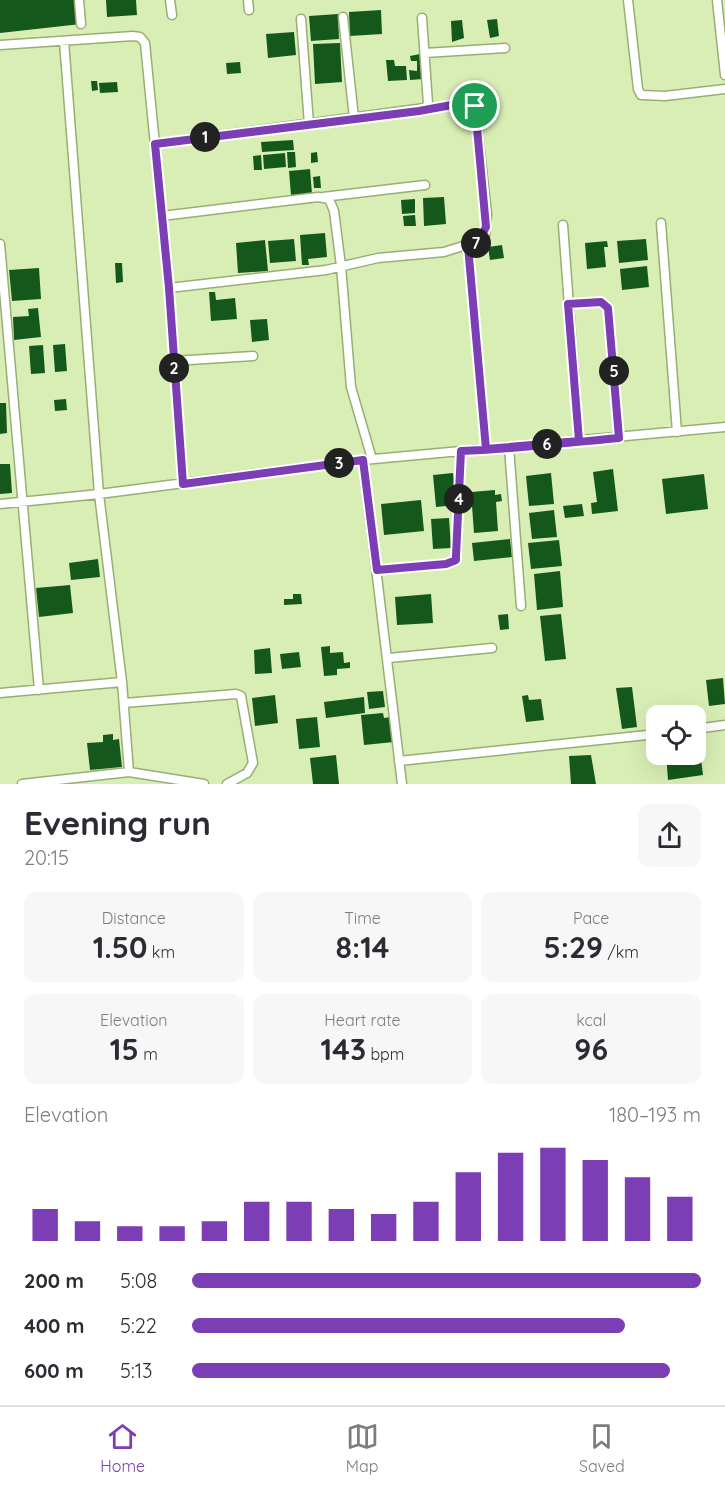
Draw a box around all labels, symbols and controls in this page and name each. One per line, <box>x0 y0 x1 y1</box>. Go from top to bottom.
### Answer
pin <box>449 80 500 131</box>
icon: arrive <box>458 89 491 122</box>
pin: 1 <box>190 122 220 152</box>
text: 1 <box>202 127 208 147</box>
pin: 7 <box>461 228 491 258</box>
text: 7 <box>472 233 480 253</box>
pin: 2 <box>159 353 189 383</box>
pin: 5 <box>599 356 629 386</box>
text: 2 <box>169 358 179 378</box>
text: 5 <box>609 361 619 381</box>
pin: 6 <box>532 429 562 459</box>
text: 6 <box>543 434 551 454</box>
pin: 3 <box>324 448 354 478</box>
text: 3 <box>335 453 343 473</box>
pin: 4 <box>444 484 474 514</box>
text: 4 <box>454 489 464 509</box>
map controls <box>646 705 706 765</box>
button: locate <box>646 705 706 765</box>
text: Evening run <box>24 802 211 843</box>
button: share <box>638 804 701 867</box>
text: 20:15 <box>24 845 69 870</box>
text: Distance <box>102 908 166 928</box>
text: Time <box>344 908 381 928</box>
text: Pace <box>573 908 609 928</box>
text: 1.50 <box>93 928 147 966</box>
text: 8:14 <box>336 928 389 966</box>
text: 5:29 <box>543 928 603 966</box>
text: km <box>147 942 175 962</box>
text: /km <box>603 942 639 962</box>
text: Elevation <box>100 1010 168 1030</box>
text: Heart rate <box>324 1010 401 1030</box>
text: kcal <box>576 1010 606 1030</box>
text: 15 <box>110 1030 139 1068</box>
text: 143 <box>321 1030 366 1068</box>
text: 96 <box>574 1030 608 1068</box>
text: m <box>139 1044 158 1064</box>
text: bpm <box>366 1044 404 1064</box>
text: Elevation <box>24 1102 108 1127</box>
text: 180–193 m <box>609 1102 701 1127</box>
text: 200 m <box>24 1268 84 1293</box>
text: 5:08 <box>120 1268 157 1293</box>
text: 400 m <box>24 1313 84 1338</box>
text: 5:22 <box>120 1313 157 1338</box>
text: 600 m <box>24 1358 84 1383</box>
text: 5:13 <box>120 1358 153 1383</box>
tab: Home <box>100 1420 145 1476</box>
tab: Map <box>346 1420 379 1476</box>
tab: Saved <box>579 1420 625 1476</box>

